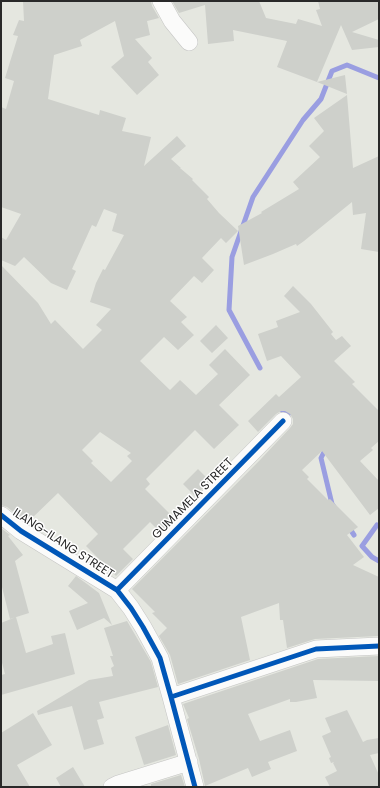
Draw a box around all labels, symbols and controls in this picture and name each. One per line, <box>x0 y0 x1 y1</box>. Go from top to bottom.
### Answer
street label: GUMAMELA STREET <box>150 456 236 542</box>
street label: ILANG-ILANG STREET <box>10 506 116 582</box>

